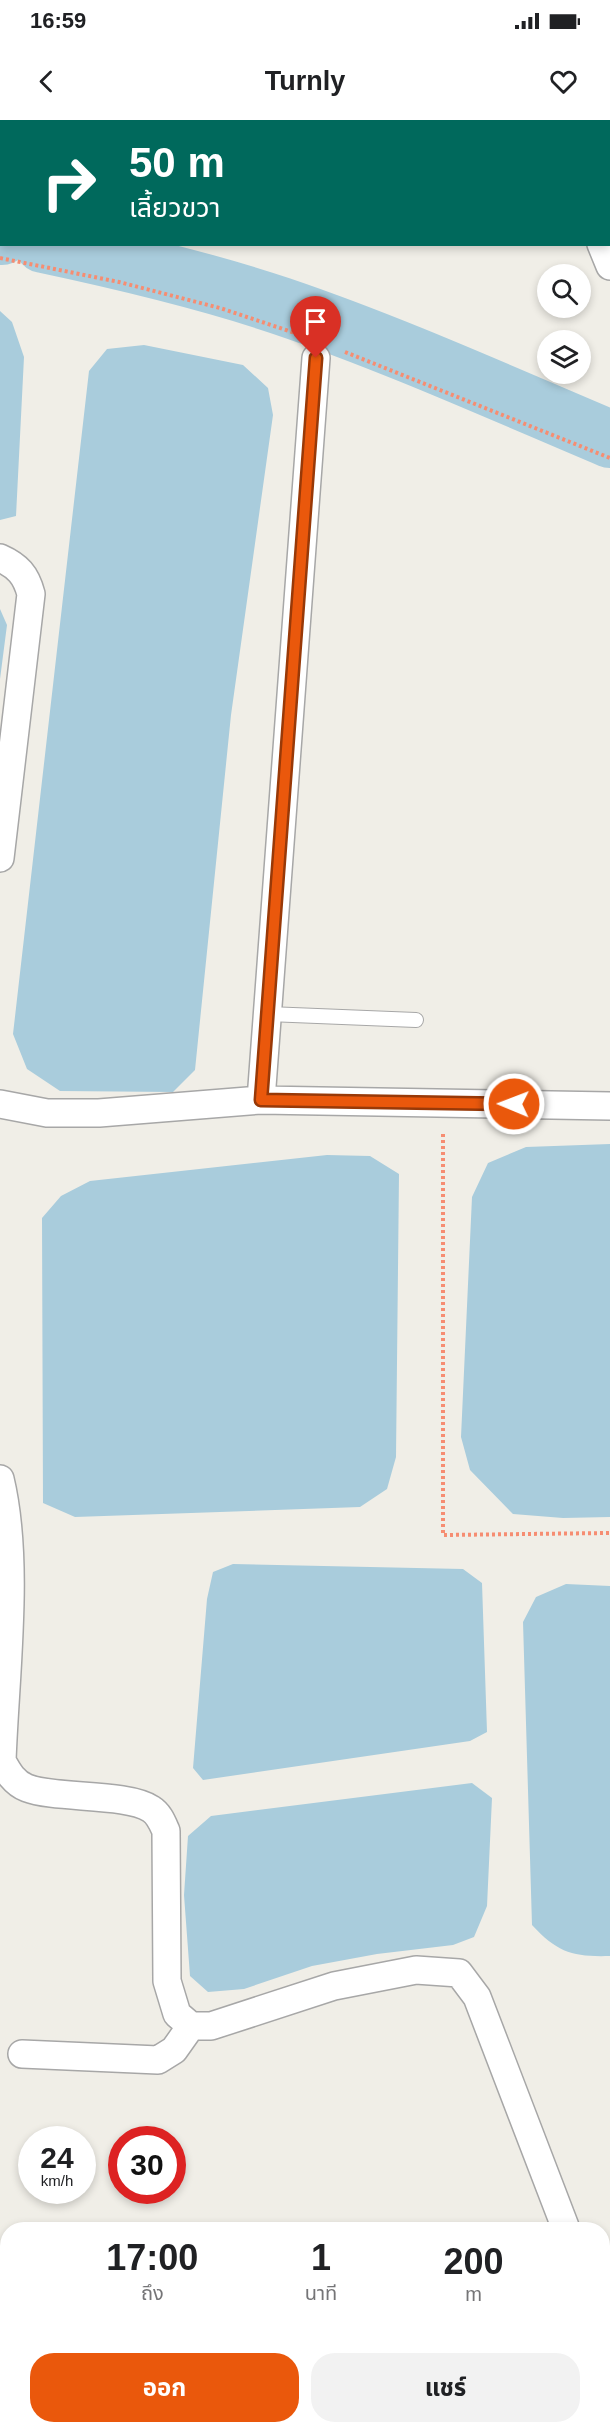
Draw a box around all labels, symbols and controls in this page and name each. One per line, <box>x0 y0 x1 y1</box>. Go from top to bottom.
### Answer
text: 16:59 <box>30 8 86 33</box>
icon: back <box>30 65 63 98</box>
icon: heart <box>547 65 580 98</box>
text: Turnly <box>265 66 345 96</box>
text: 50 m <box>129 139 225 186</box>
icon: right <box>30 144 108 222</box>
text: เลี้ยวขวา <box>129 193 220 223</box>
map controls <box>537 264 591 384</box>
button: search <box>537 264 591 318</box>
pin <box>290 296 341 358</box>
icon: arrive <box>299 305 332 338</box>
button: layers <box>537 330 591 384</box>
position arrow <box>482 1072 546 1136</box>
speed limit sign: 30 <box>108 2126 186 2204</box>
text: 24 <box>40 2141 74 2174</box>
text: km/h <box>41 2172 73 2189</box>
text: 17:00 <box>106 2237 198 2278</box>
text: 1 <box>311 2237 331 2278</box>
text: 200 <box>444 2241 504 2282</box>
text: ถึง <box>141 2282 164 2304</box>
text: นาที <box>305 2282 337 2304</box>
text: m <box>465 2283 482 2305</box>
button: ออก <box>30 2353 299 2422</box>
button: แชร์ <box>311 2353 580 2422</box>

